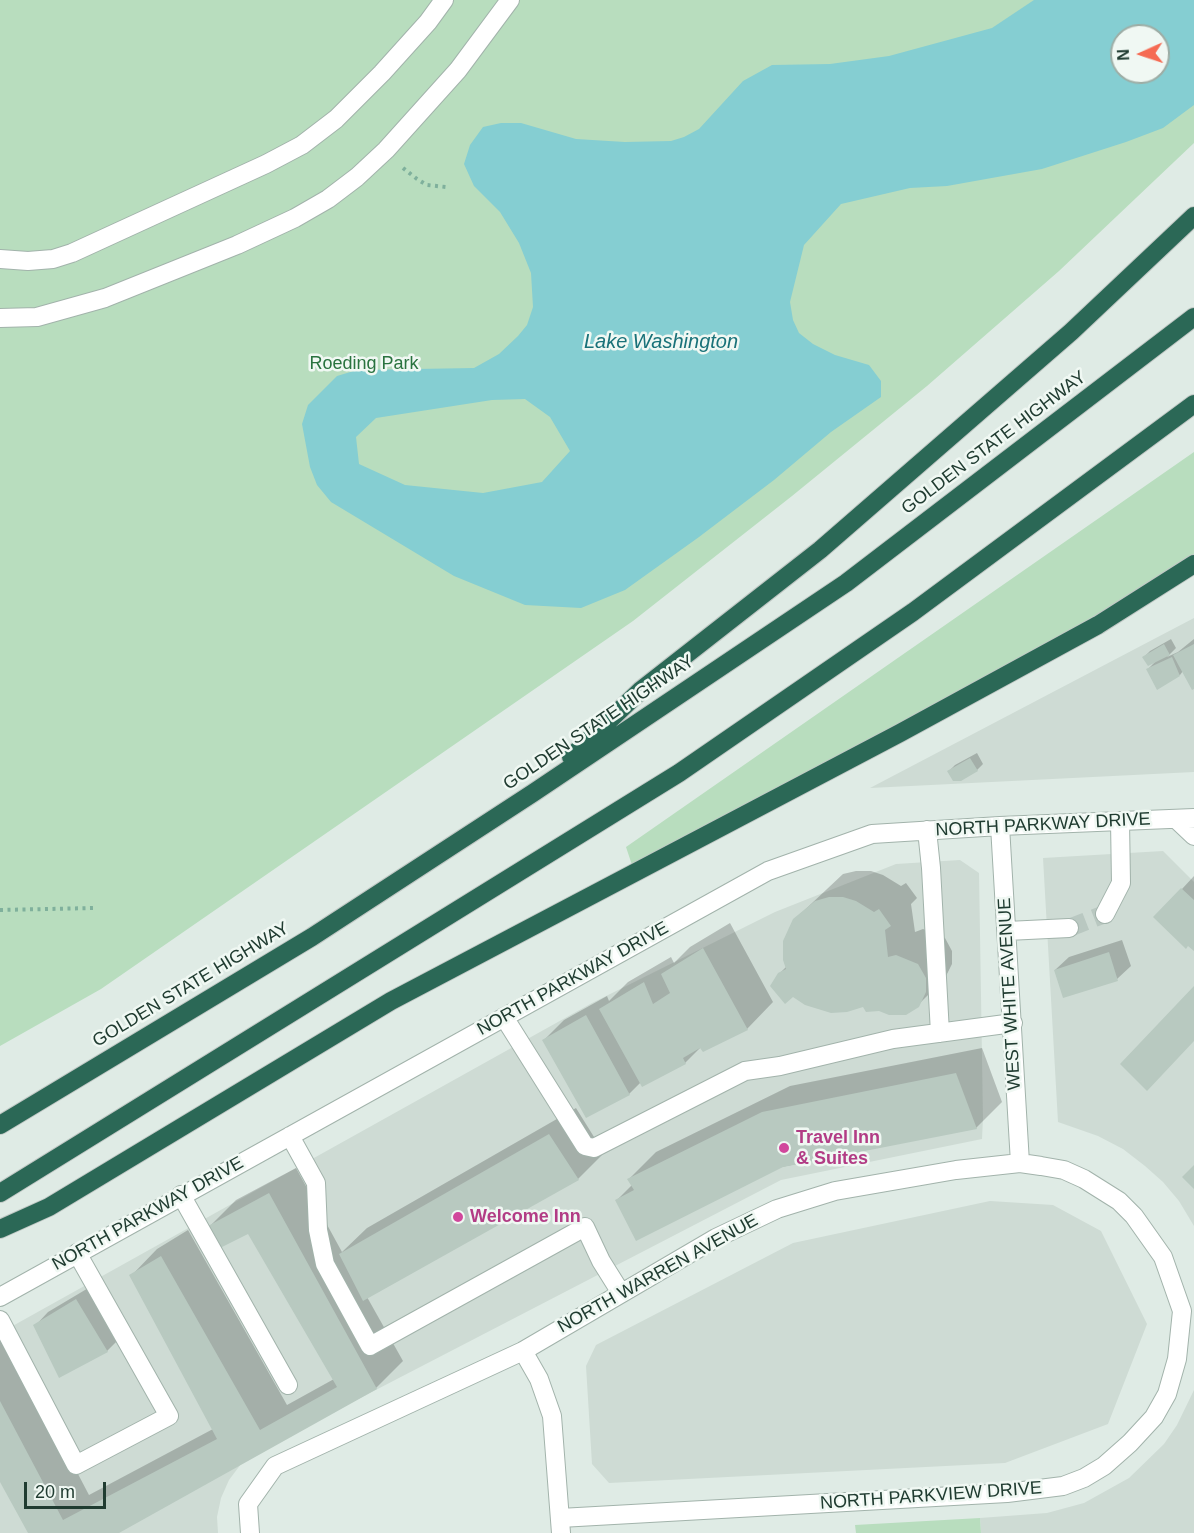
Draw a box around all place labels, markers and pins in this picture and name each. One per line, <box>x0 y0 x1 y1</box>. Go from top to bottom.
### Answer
place label: Travel Inn & Suites <box>796 1127 880 1170</box>
marker: Travel Inn & Suites <box>777 1141 791 1155</box>
place label: Welcome Inn <box>470 1206 581 1228</box>
marker: Welcome Inn <box>451 1210 465 1224</box>

